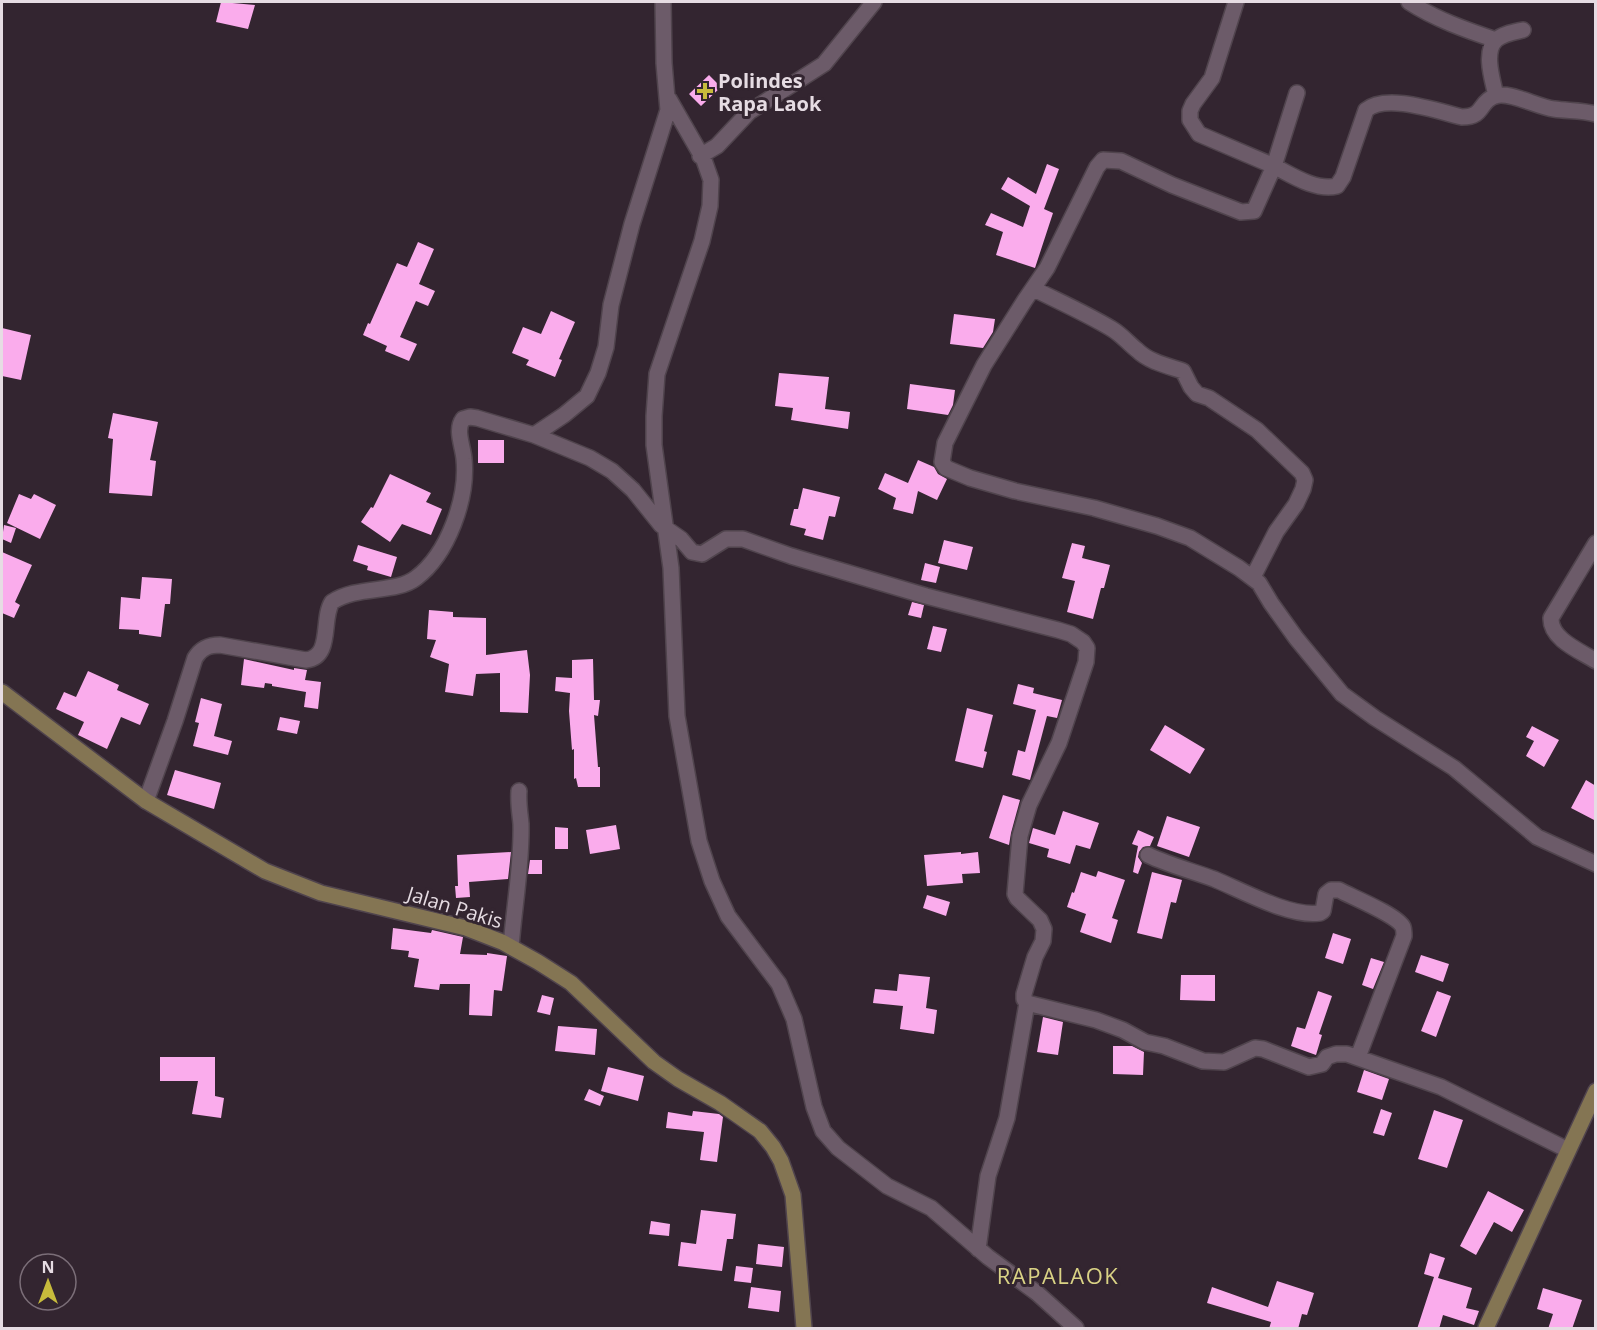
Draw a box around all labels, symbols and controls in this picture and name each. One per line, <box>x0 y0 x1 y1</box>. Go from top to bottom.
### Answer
place label: Polindes Rapa Laok <box>718 67 822 117</box>
marker: Polindes Rapa Laok <box>696 82 714 100</box>
street label: Jalan Pakis <box>402 879 506 934</box>
north arrow <box>18 1252 78 1312</box>
text: N <box>41 1256 55 1278</box>
district label: RAPALAOK <box>997 1260 1119 1290</box>

